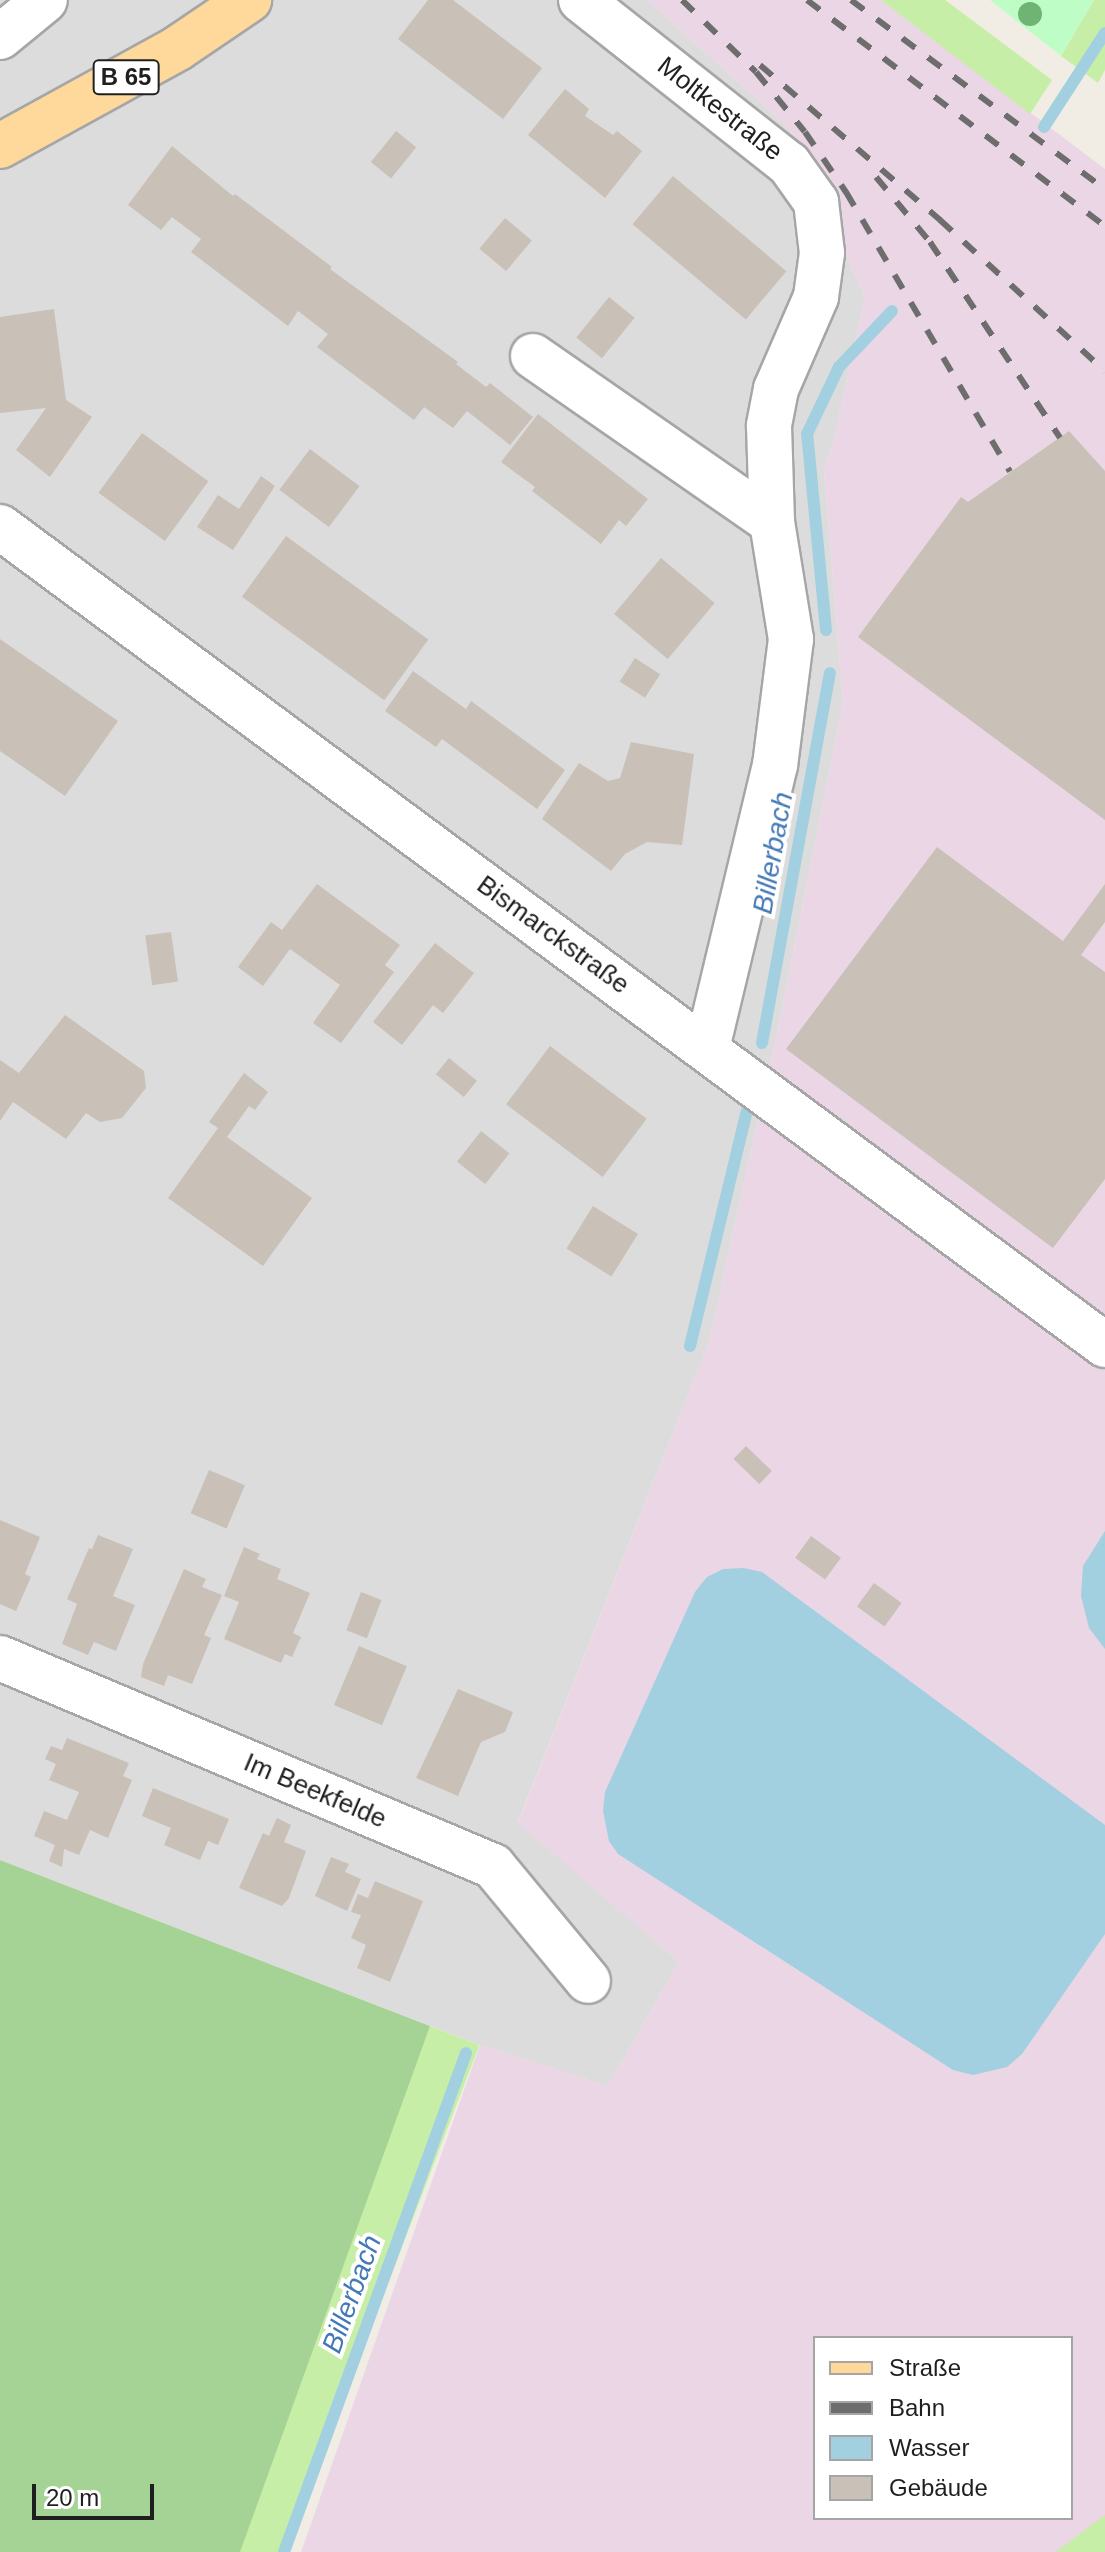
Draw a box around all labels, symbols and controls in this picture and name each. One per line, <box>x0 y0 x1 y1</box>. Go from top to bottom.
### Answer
street label: Moltkestraße <box>651 50 789 168</box>
road number: B 65 <box>92 57 160 97</box>
water label: Billerbach <box>746 790 800 916</box>
street label: Bismarckstraße <box>471 869 635 1001</box>
street label: Im Beekfelde <box>239 1747 391 1835</box>
water label: Billerbach <box>315 2230 389 2358</box>
legend <box>813 2336 1073 2520</box>
text: Straße <box>889 2354 961 2381</box>
text: Bahn <box>889 2394 945 2421</box>
text: Wasser <box>889 2434 969 2461</box>
scale bar <box>36 2468 158 2518</box>
text: Gebäude <box>889 2474 988 2501</box>
text: 20 m <box>46 2484 99 2511</box>

